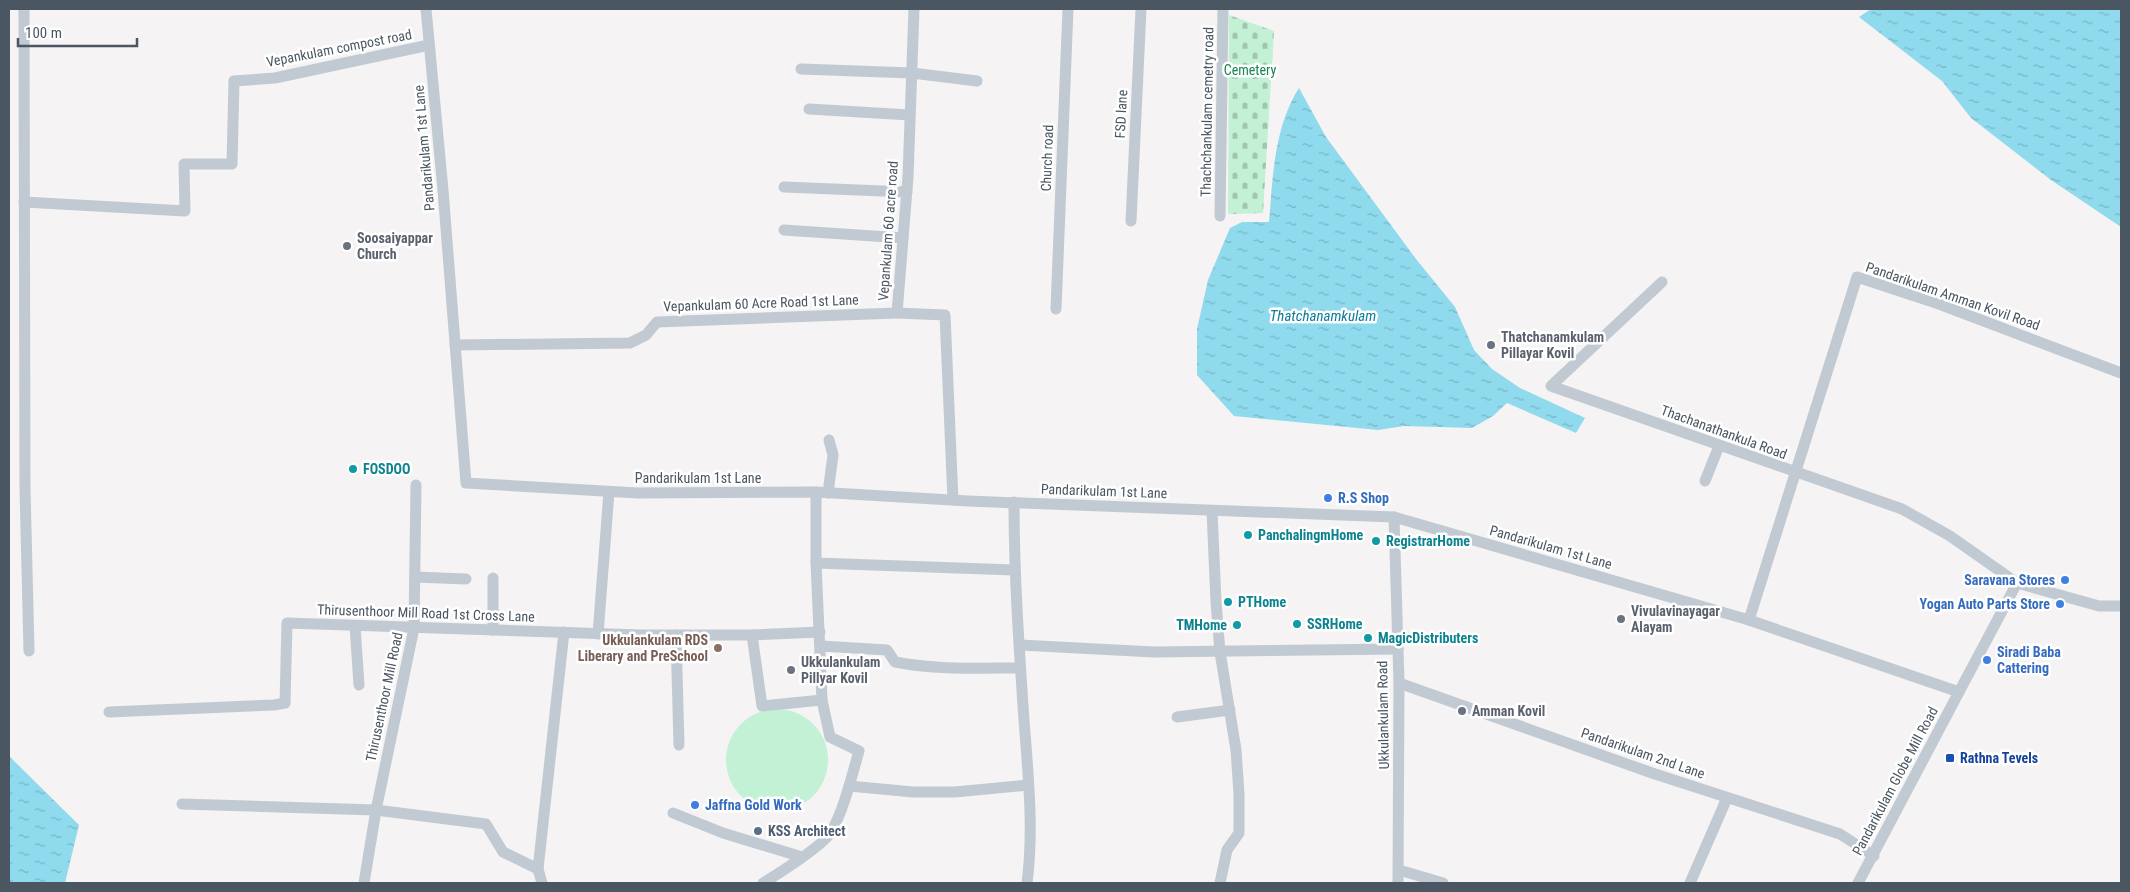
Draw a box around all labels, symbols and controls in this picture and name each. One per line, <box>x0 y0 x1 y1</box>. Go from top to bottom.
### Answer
scale bar <box>18 15 136 47</box>
text: 100 m <box>25 24 62 42</box>
street label: Vepankulam compost road <box>265 26 413 70</box>
street label: Thachchankulam cemetry road <box>1198 27 1216 197</box>
park label: Cemetery <box>1224 62 1276 78</box>
street label: Pandarikulam 1st Lane <box>410 84 437 212</box>
street label: FSD lane <box>1112 89 1130 139</box>
street label: Church road <box>1038 124 1056 192</box>
street label: Vepankulam 60 acre road <box>875 161 901 301</box>
place label: Soosaiyappar Church <box>357 230 433 262</box>
marker: Soosaiyappar Church <box>341 240 353 252</box>
street label: Pandarikulam Amman Kovil Road <box>1864 259 2042 333</box>
street label: Vepankulam 60 Acre Road 1st Lane <box>663 292 859 314</box>
water label: Thatchanamkulam <box>1270 307 1376 325</box>
place label: Thatchanamkulam Pillayar Kovil <box>1501 329 1604 361</box>
marker: Thatchanamkulam Pillayar Kovil <box>1485 339 1497 351</box>
street label: Thachanathankula Road <box>1659 402 1789 462</box>
place label: FOSDOO <box>363 461 410 477</box>
marker: FOSDOO <box>347 463 359 475</box>
street label: Pandarikulam 1st Lane <box>635 470 762 486</box>
street label: Pandarikulam 1st Lane <box>1041 481 1168 501</box>
place label: R.S Shop <box>1338 490 1389 506</box>
marker: R.S Shop <box>1322 492 1334 504</box>
street label: Pandarikulam 1st Lane <box>1488 522 1614 572</box>
place label: PanchalingmHome <box>1258 527 1364 543</box>
marker: PanchalingmHome <box>1242 529 1254 541</box>
place label: RegistrarHome <box>1386 533 1470 549</box>
marker: RegistrarHome <box>1370 535 1382 547</box>
place label: Saravana Stores <box>1964 572 2055 588</box>
marker: Saravana Stores <box>2059 574 2071 586</box>
place label: PTHome <box>1238 594 1286 610</box>
marker: PTHome <box>1222 596 1234 608</box>
place label: Yogan Auto Parts Store <box>1920 596 2050 612</box>
marker: Yogan Auto Parts Store <box>2054 598 2066 610</box>
street label: Thirusenthoor Mill Road 1st Cross Lane <box>317 601 535 625</box>
place label: Vivulavinayagar Alayam <box>1631 603 1720 635</box>
marker: Vivulavinayagar Alayam <box>1615 613 1627 625</box>
place label: SSRHome <box>1307 616 1363 632</box>
place label: TMHome <box>1176 617 1227 633</box>
marker: SSRHome <box>1291 618 1303 630</box>
marker: TMHome <box>1231 619 1243 631</box>
place label: MagicDistributers <box>1378 630 1478 646</box>
street label: Thirusenthoor Mill Road <box>362 631 406 763</box>
place label: Ukkulankulam RDS Liberary and PreSchool <box>578 632 708 664</box>
marker: MagicDistributers <box>1362 632 1374 644</box>
marker: Ukkulankulam RDS Liberary and PreSchool <box>712 642 724 654</box>
place label: Siradi Baba Cattering <box>1997 644 2061 676</box>
place label: Ukkulankulam Pillyar Kovil <box>801 654 880 686</box>
marker: Siradi Baba Cattering <box>1981 654 1993 666</box>
street label: Ukkulankulam Road <box>1374 660 1392 770</box>
marker: Ukkulankulam Pillyar Kovil <box>785 664 797 676</box>
place label: Amman Kovil <box>1472 703 1545 719</box>
street label: Pandarikulam Globe Mill Road <box>1849 704 1941 858</box>
marker: Amman Kovil <box>1456 705 1468 717</box>
street label: Pandarikulam 2nd Lane <box>1579 724 1707 782</box>
place label: Rathna Tevels <box>1960 750 2038 766</box>
marker: Rathna Tevels <box>1944 752 1956 764</box>
place label: Jaffna Gold Work <box>705 797 802 813</box>
marker: Jaffna Gold Work <box>689 799 701 811</box>
place label: KSS Architect <box>768 823 846 839</box>
marker: KSS Architect <box>752 825 764 837</box>

